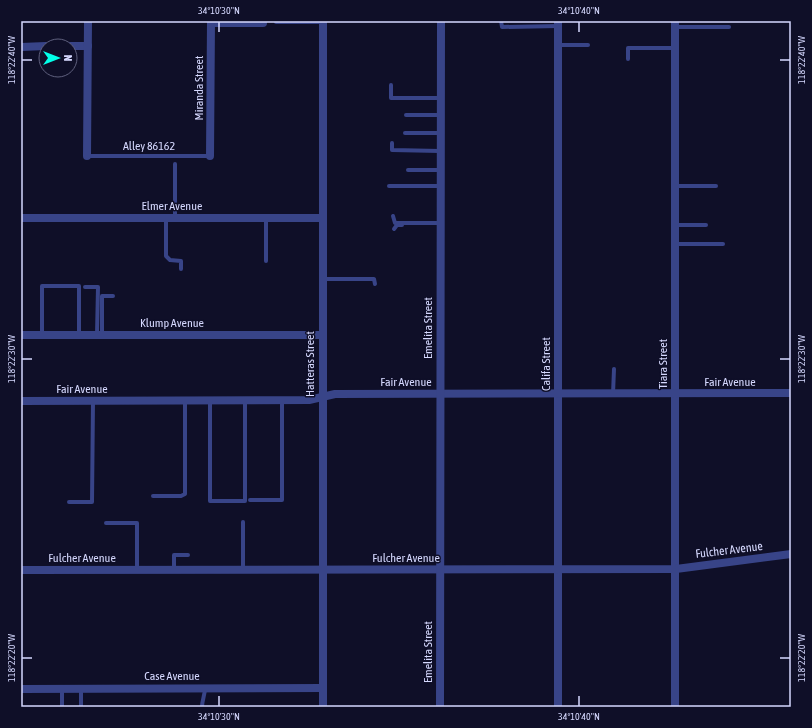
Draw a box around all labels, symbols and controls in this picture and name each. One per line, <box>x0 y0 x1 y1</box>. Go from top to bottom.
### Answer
text: 34°10'30"N <box>198 5 240 16</box>
text: 34°10'40"N <box>558 5 600 16</box>
text: 118°22'40"W <box>6 35 17 84</box>
text: 118°22'40"W <box>796 35 807 84</box>
north arrow <box>38 38 78 78</box>
text: N <box>62 55 74 61</box>
street label: Miranda Street <box>192 55 206 120</box>
street label: Alley 86162 <box>123 139 175 153</box>
street label: Elmer Avenue <box>142 199 202 213</box>
street label: Emelita Street <box>421 296 435 359</box>
street label: Klump Avenue <box>140 316 204 330</box>
street label: Hatteras Street <box>303 331 317 397</box>
text: 118°22'30"W <box>6 334 17 383</box>
text: 118°22'30"W <box>796 334 807 383</box>
street label: Califa Street <box>539 337 553 391</box>
street label: Tiara Street <box>656 338 670 389</box>
street label: Fair Avenue <box>380 375 432 389</box>
street label: Fair Avenue <box>704 375 756 389</box>
street label: Fair Avenue <box>56 382 108 396</box>
street label: Fulcher Avenue <box>695 539 763 561</box>
street label: Fulcher Avenue <box>48 551 116 565</box>
street label: Fulcher Avenue <box>372 551 440 565</box>
street label: Emelita Street <box>421 620 435 683</box>
text: 118°22'20"W <box>6 633 17 682</box>
text: 118°22'20"W <box>796 633 807 682</box>
street label: Case Avenue <box>144 669 200 683</box>
text: 34°10'30"N <box>198 711 240 722</box>
text: 34°10'40"N <box>558 711 600 722</box>

